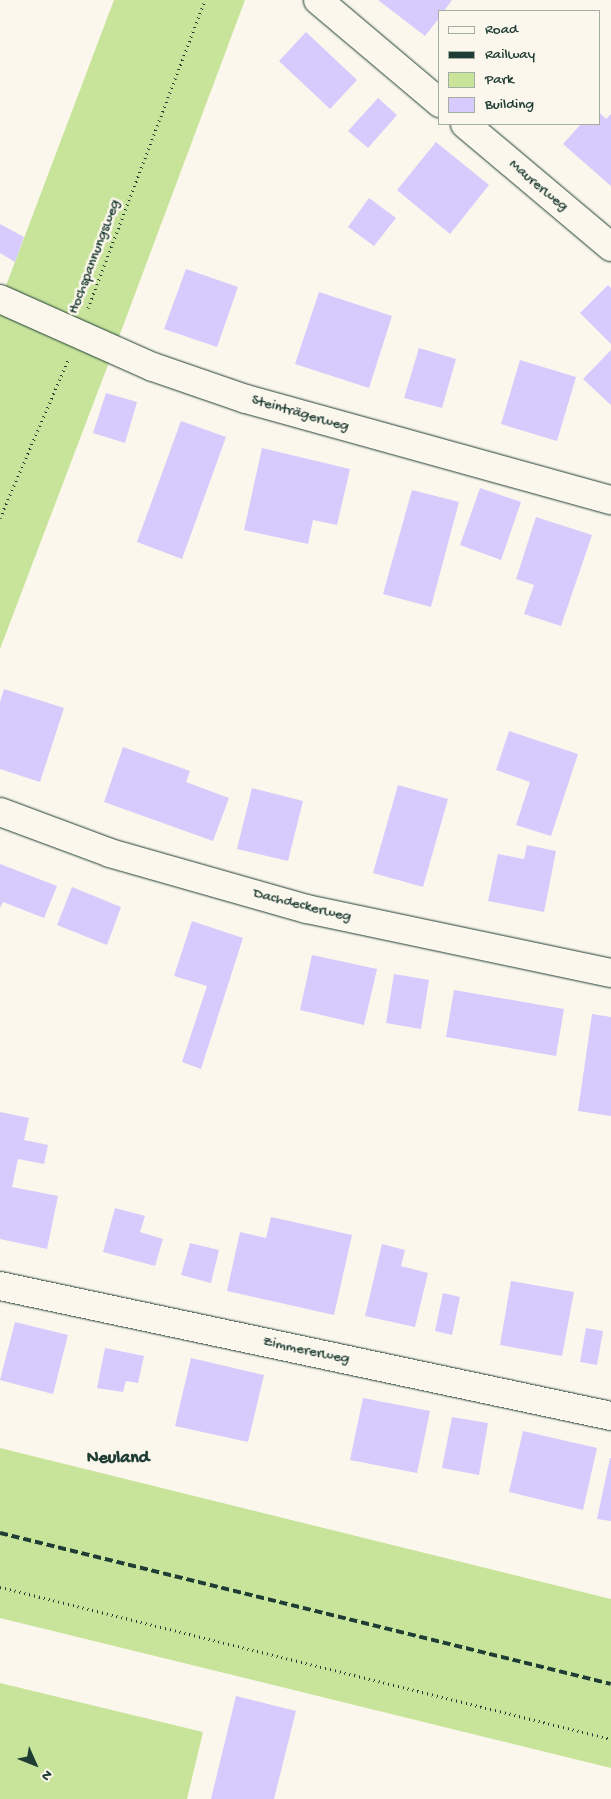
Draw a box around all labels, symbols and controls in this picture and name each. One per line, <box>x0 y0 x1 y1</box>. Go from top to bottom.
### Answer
legend <box>438 10 601 125</box>
text: Road <box>485 21 518 39</box>
text: Railway <box>485 46 535 64</box>
text: Park <box>485 71 514 89</box>
text: Building <box>485 96 534 114</box>
street label: Maurerweg <box>505 156 571 216</box>
street label: Hochspannungsweg <box>65 197 125 317</box>
street label: Steinträgerweg <box>249 392 351 436</box>
street label: Dachdeckerweg <box>251 885 353 927</box>
street label: Zimmererweg <box>261 1333 351 1369</box>
district label: Neuland <box>87 1448 149 1470</box>
north arrow <box>10 1739 60 1789</box>
text: N <box>37 1766 55 1784</box>

